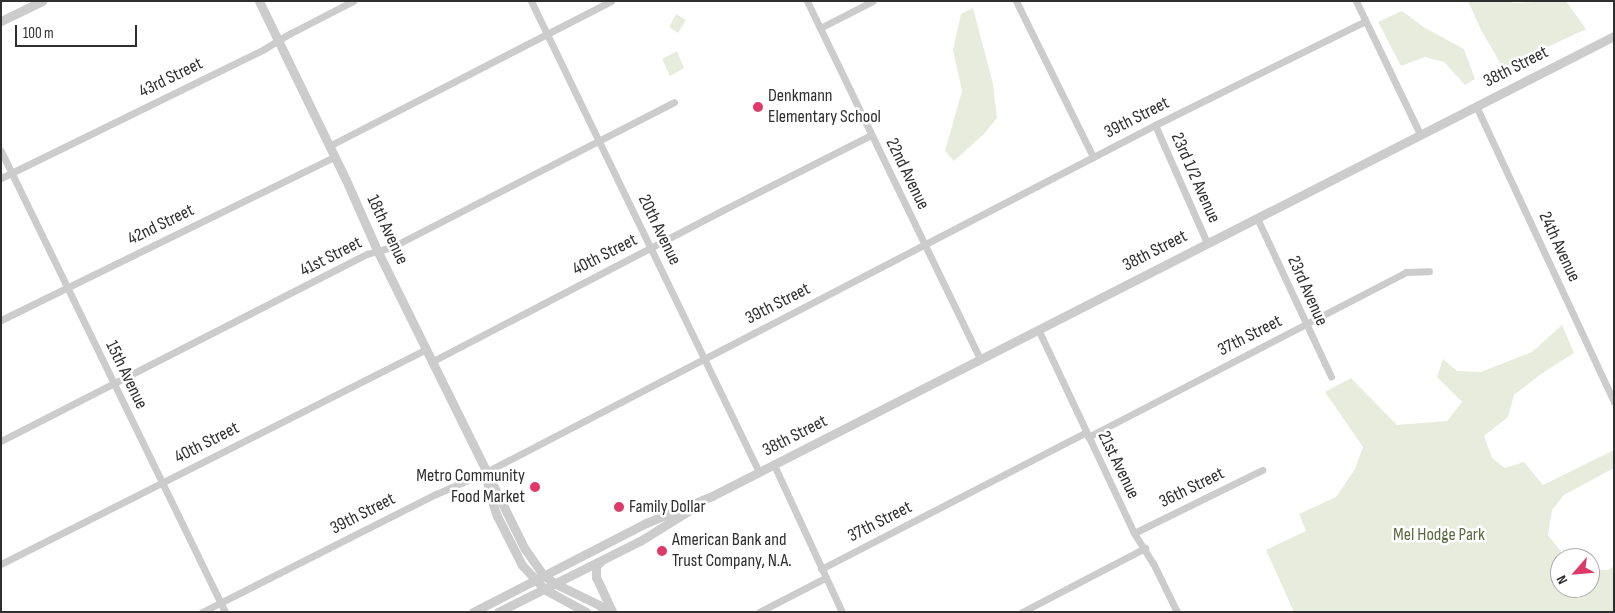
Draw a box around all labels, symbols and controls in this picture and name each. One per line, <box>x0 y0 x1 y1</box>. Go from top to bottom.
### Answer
scale bar <box>18 15 140 47</box>
text: 100 m <box>23 24 54 43</box>
street label: 38th Street <box>1480 42 1552 92</box>
street label: 43rd Street <box>136 53 206 103</box>
place label: Denkmann Elementary School <box>768 86 881 128</box>
street label: 39th Street <box>1101 93 1173 143</box>
marker: Denkmann Elementary School <box>752 101 764 113</box>
street label: 23rd 1/2 Avenue <box>1166 130 1224 226</box>
street label: 22nd Avenue <box>880 135 934 213</box>
street label: 20th Avenue <box>633 191 685 269</box>
street label: 18th Avenue <box>362 192 412 268</box>
street label: 42nd Street <box>124 200 198 250</box>
street label: 24th Avenue <box>1533 208 1585 286</box>
street label: 38th Street <box>1119 226 1191 276</box>
street label: 40th Street <box>569 230 641 280</box>
street label: 41st Street <box>296 232 366 282</box>
street label: 23rd Avenue <box>1282 253 1332 329</box>
street label: 39th Street <box>742 279 814 329</box>
street label: 37th Street <box>1214 311 1286 361</box>
street label: 15th Avenue <box>100 337 152 413</box>
street label: 38th Street <box>759 411 831 461</box>
street label: 40th Street <box>171 418 243 468</box>
street label: 21st Avenue <box>1092 428 1144 502</box>
street label: 36th Street <box>1156 463 1228 513</box>
place label: Metro Community Food Market <box>416 466 525 508</box>
marker: Metro Community Food Market <box>529 481 541 493</box>
street label: 39th Street <box>327 489 399 539</box>
place label: Family Dollar <box>629 496 706 518</box>
street label: 37th Street <box>844 497 916 547</box>
marker: Family Dollar <box>613 501 625 513</box>
park label: Mel Hodge Park <box>1393 524 1485 546</box>
place label: American Bank and Trust Company, N.A. <box>672 530 792 572</box>
marker: American Bank and Trust Company, N.A. <box>656 545 668 557</box>
north arrow <box>1550 548 1600 598</box>
text: N <box>1553 572 1571 587</box>

